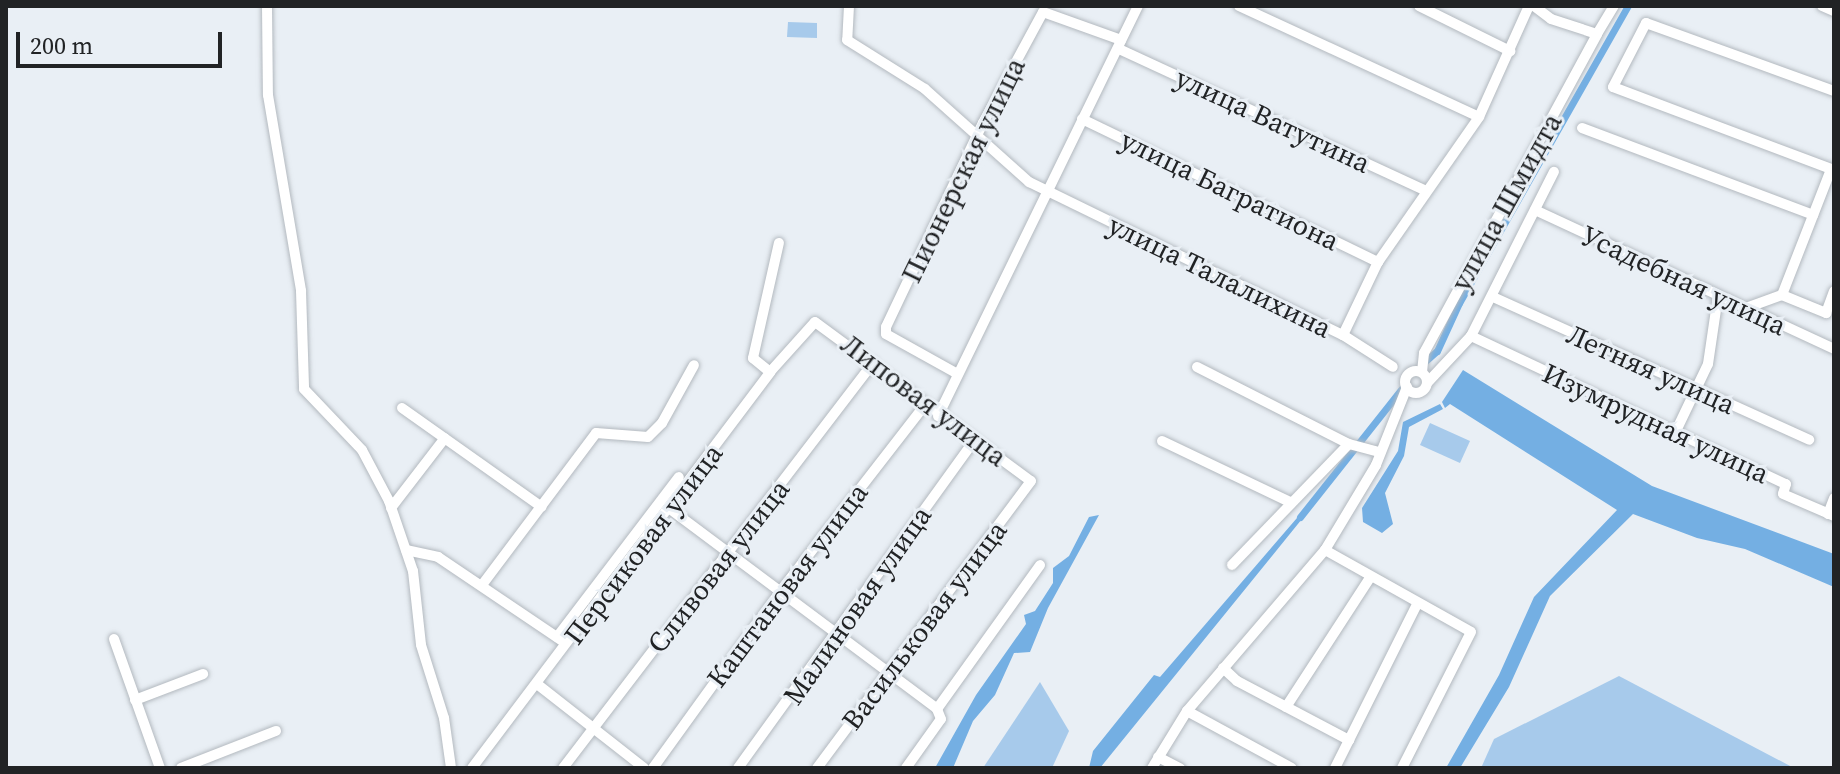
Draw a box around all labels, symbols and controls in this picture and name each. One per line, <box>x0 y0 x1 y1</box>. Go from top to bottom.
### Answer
scale bar <box>20 16 226 66</box>
text: 200 m <box>30 29 93 62</box>
street label: Пионерская улица <box>894 52 1032 288</box>
street label: улица Ватутина <box>1170 60 1376 180</box>
street label: улица Шмидта <box>1443 107 1569 297</box>
street label: улица Багратиона <box>1115 122 1345 258</box>
street label: улица Талалихина <box>1103 207 1337 345</box>
street label: Усадебная улица <box>1576 218 1792 342</box>
street label: Летняя улица <box>1562 317 1740 421</box>
street label: Липовая улица <box>834 327 1014 473</box>
street label: Изумрудная улица <box>1537 356 1775 490</box>
street label: Персиковая улица <box>557 437 729 651</box>
street label: Сливовая улица <box>640 473 796 659</box>
street label: Каштановая улица <box>699 476 875 694</box>
street label: Малиновая улица <box>776 499 938 711</box>
street label: Васильковая улица <box>835 514 1013 736</box>

